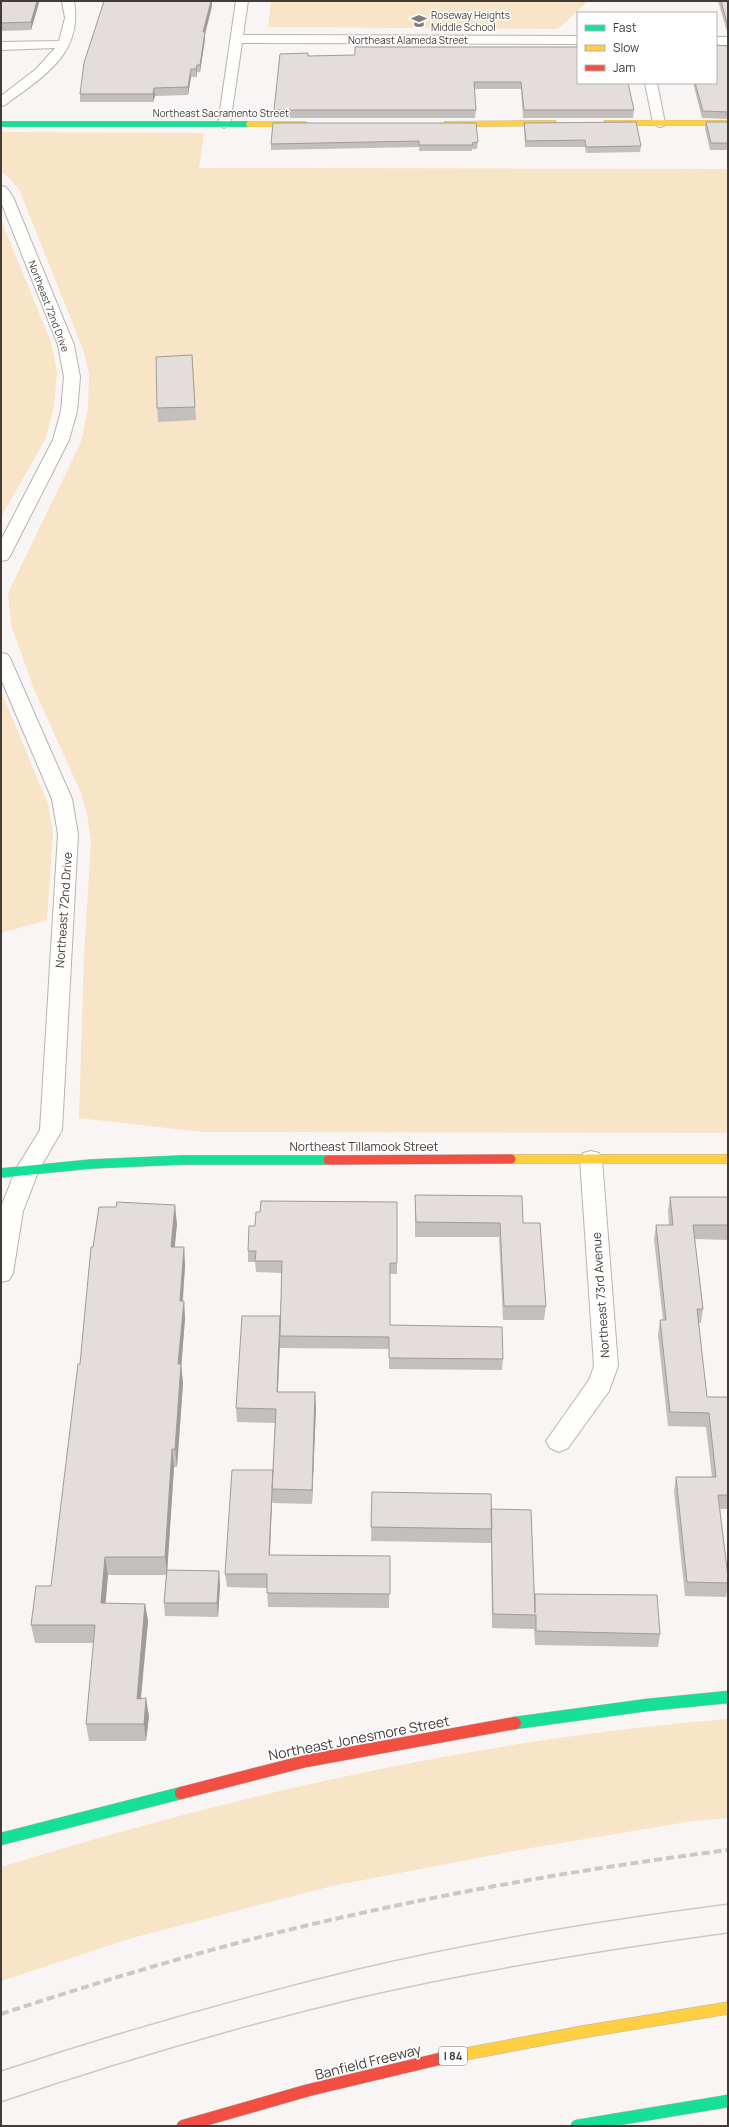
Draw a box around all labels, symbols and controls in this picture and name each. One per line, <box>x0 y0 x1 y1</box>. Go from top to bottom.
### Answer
place label: Roseway Heights Middle School <box>431 8 510 34</box>
school or university icon: Roseway Heights Middle School <box>410 12 428 30</box>
legend <box>577 12 717 84</box>
text: Fast <box>613 19 637 36</box>
street label: Northeast Alameda Street <box>348 33 468 47</box>
text: Slow <box>613 39 639 56</box>
text: Jam <box>613 59 635 76</box>
street label: Northeast Sacramento Street <box>153 106 289 120</box>
street label: Northeast 72nd Drive <box>25 258 73 354</box>
street label: Northeast 72nd Drive <box>51 851 76 969</box>
street label: Northeast Tillamook Street <box>290 1138 439 1155</box>
street label: Northeast 73rd Avenue <box>588 1232 613 1359</box>
street label: Northeast Jonesmore Street <box>267 1711 451 1764</box>
street label: Banfield Freeway <box>313 2039 424 2084</box>
road number: I 84 <box>439 2047 467 2065</box>

